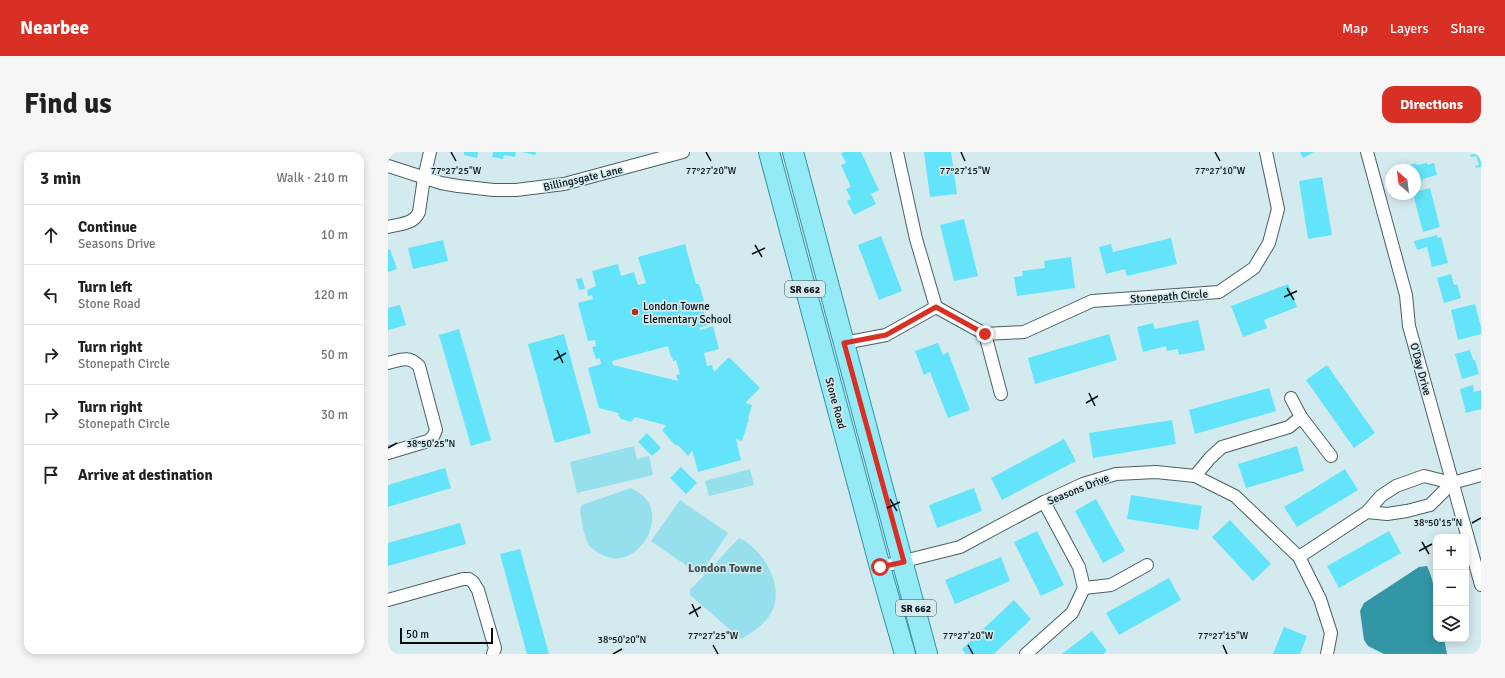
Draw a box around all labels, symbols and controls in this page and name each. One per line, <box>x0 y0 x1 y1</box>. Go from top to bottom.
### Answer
text: Nearbee <box>20 16 89 40</box>
text: Map <box>1342 20 1368 37</box>
text: Layers <box>1390 20 1429 37</box>
text: Share <box>1451 20 1485 37</box>
button: Directions <box>1382 86 1481 123</box>
text: Find us <box>24 87 112 121</box>
street label: Billingsgate Lane <box>542 163 624 194</box>
north arrow <box>1385 164 1421 200</box>
text: 77°27'25"W <box>431 165 482 177</box>
text: 77°27'20"W <box>686 165 737 177</box>
text: 77°27'15"W <box>940 165 991 177</box>
text: 77°27'10"W <box>1195 165 1246 177</box>
text: 3 min <box>40 168 81 189</box>
text: Walk · 210 m <box>277 170 348 186</box>
text: Continue <box>78 218 137 236</box>
icon: ahead <box>40 224 62 246</box>
text: 10 m <box>321 227 348 243</box>
text: Seasons Drive <box>78 236 155 252</box>
text: Turn left <box>78 278 132 296</box>
road number: SR 662 <box>785 281 825 297</box>
icon: left <box>40 284 62 306</box>
text: 120 m <box>314 287 348 303</box>
street label: Stonepath Circle <box>1130 287 1208 306</box>
text: Stone Road <box>78 296 141 312</box>
place label: London Towne Elementary School <box>643 300 731 326</box>
marker: London Towne Elementary School <box>630 307 640 317</box>
route end <box>976 325 994 343</box>
text: Turn right <box>78 338 143 356</box>
street label: O'Day Drive <box>1407 341 1434 397</box>
icon: right <box>40 344 62 366</box>
text: 50 m <box>321 347 348 363</box>
text: Stonepath Circle <box>78 356 170 372</box>
street label: Stone Road <box>822 376 849 431</box>
text: Turn right <box>78 398 143 416</box>
icon: right <box>40 404 62 426</box>
text: 30 m <box>321 407 348 423</box>
text: Stonepath Circle <box>78 416 170 432</box>
text: 38°50'25"N <box>407 438 455 450</box>
icon: arrive <box>40 464 62 486</box>
text: Arrive at destination <box>78 466 213 484</box>
street label: Seasons Drive <box>1045 471 1111 508</box>
text: 38°50'15"N <box>1414 517 1462 529</box>
map controls <box>1433 534 1469 642</box>
button: + <box>1433 534 1469 570</box>
route start <box>871 558 889 576</box>
district label: London Towne <box>688 561 762 576</box>
button: − <box>1433 570 1469 606</box>
road number: SR 662 <box>896 600 936 616</box>
button: layers <box>1433 606 1469 642</box>
scale bar <box>400 626 493 645</box>
text: 50 m <box>406 628 429 641</box>
text: 77°27'25"W <box>688 630 739 642</box>
text: 77°27'20"W <box>943 630 994 642</box>
text: 77°27'15"W <box>1198 630 1249 642</box>
text: 38°50'20"N <box>598 634 646 646</box>

